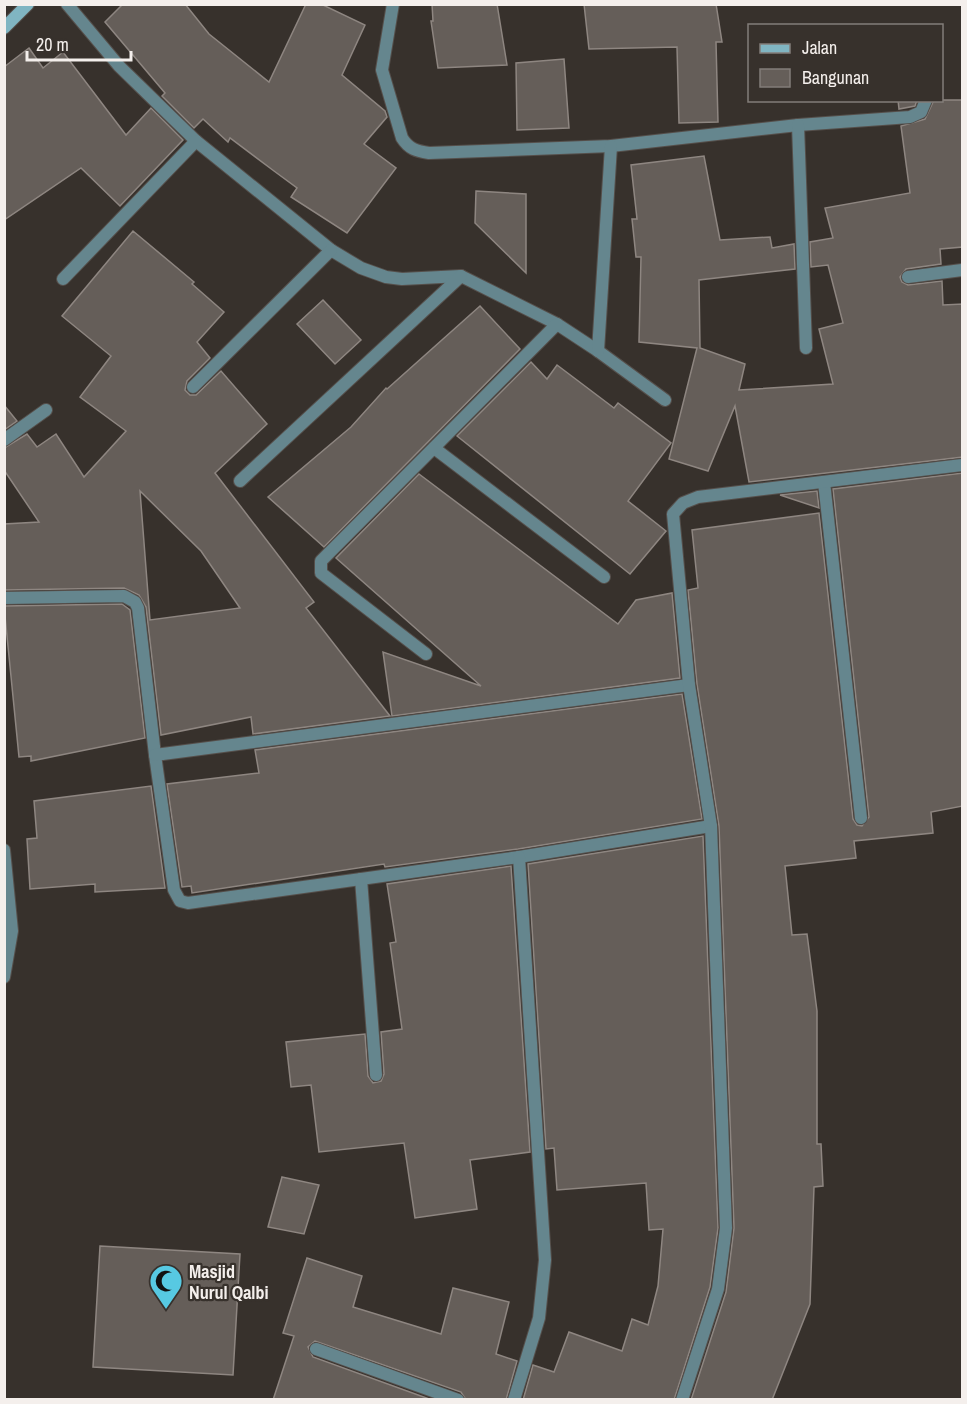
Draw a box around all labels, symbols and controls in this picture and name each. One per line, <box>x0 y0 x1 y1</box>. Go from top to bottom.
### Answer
scale bar <box>27 24 130 62</box>
legend <box>748 24 943 102</box>
text: 20 m <box>36 32 69 57</box>
text: Jalan <box>802 35 837 60</box>
text: Bangunan <box>802 65 869 90</box>
place label: Masjid Nurul Qalbi <box>189 1259 269 1305</box>
mosque icon: Masjid Nurul Qalbi <box>148 1263 184 1310</box>

